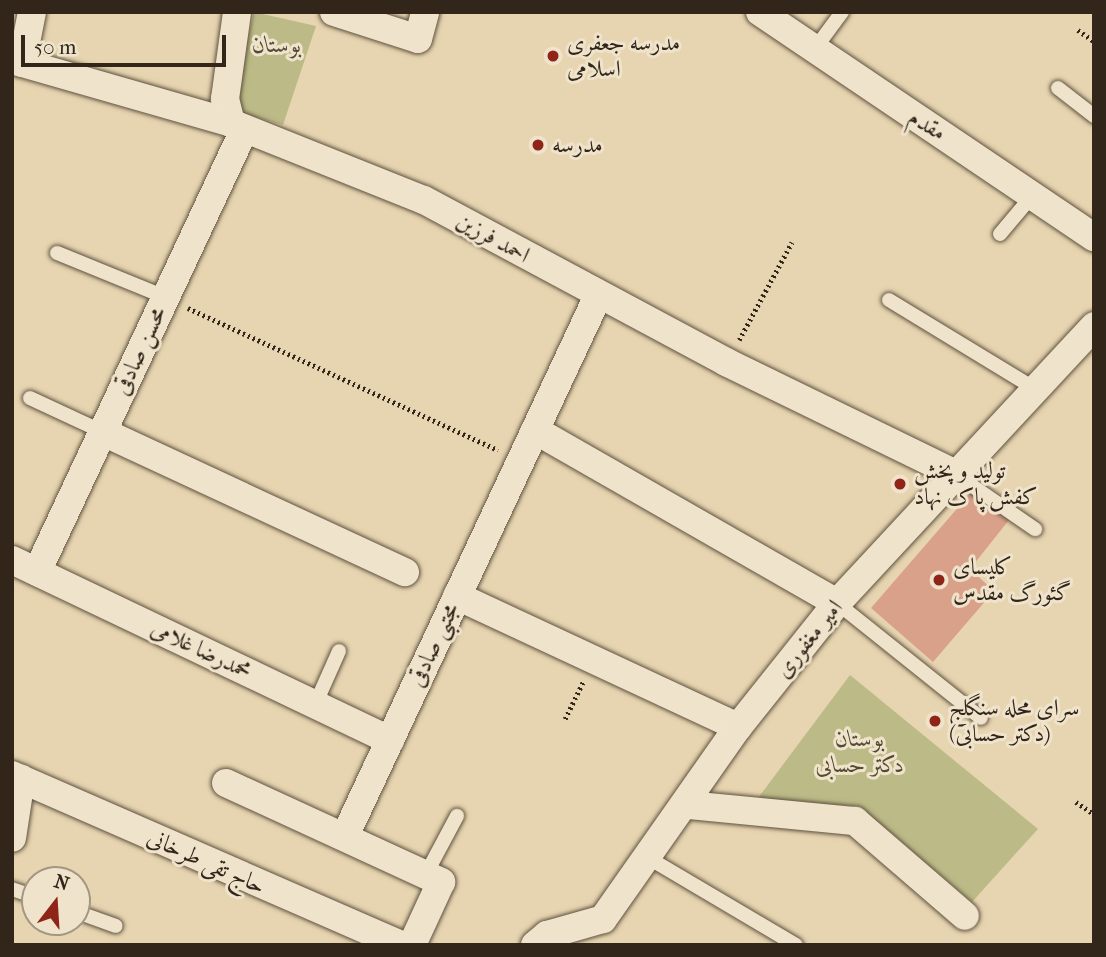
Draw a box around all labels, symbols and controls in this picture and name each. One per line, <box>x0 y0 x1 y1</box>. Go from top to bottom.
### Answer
scale bar <box>24 21 229 65</box>
place label: مدرسه جعفری اسلامی <box>567 29 680 83</box>
park label: بوستان <box>252 31 302 59</box>
text: 50 m <box>34 35 77 59</box>
marker: مدرسه جعفری اسلامی <box>545 48 561 64</box>
street label: مقدم <box>903 103 951 147</box>
place label: مدرسه <box>552 131 603 159</box>
marker: مدرسه <box>530 137 546 153</box>
street label: احمد فرزین <box>452 207 534 269</box>
street label: محسن صادقی <box>108 303 172 399</box>
place label: تولید و پخش کفش پاک نهاد <box>914 457 1038 511</box>
marker: تولید و پخش کفش پاک نهاد <box>892 476 908 492</box>
place label: کلیسای گئورگ مقدس <box>953 553 1071 607</box>
marker: کلیسای گئورگ مقدس <box>931 572 947 588</box>
street label: امیر مغفوری <box>769 594 849 684</box>
street label: مجتبی صادقی <box>403 599 465 691</box>
street label: محمدرضا غلامی <box>146 615 256 685</box>
place label: سرای محله سنگلج (دکتر حسابی) <box>949 694 1079 748</box>
marker: سرای محله سنگلج (دکتر حسابی) <box>927 713 943 729</box>
park label: بوستان دکتر حسابی <box>816 725 904 779</box>
street label: حاج تقی طرخانی <box>143 824 269 900</box>
north arrow <box>21 866 91 936</box>
text: N <box>51 870 72 895</box>

